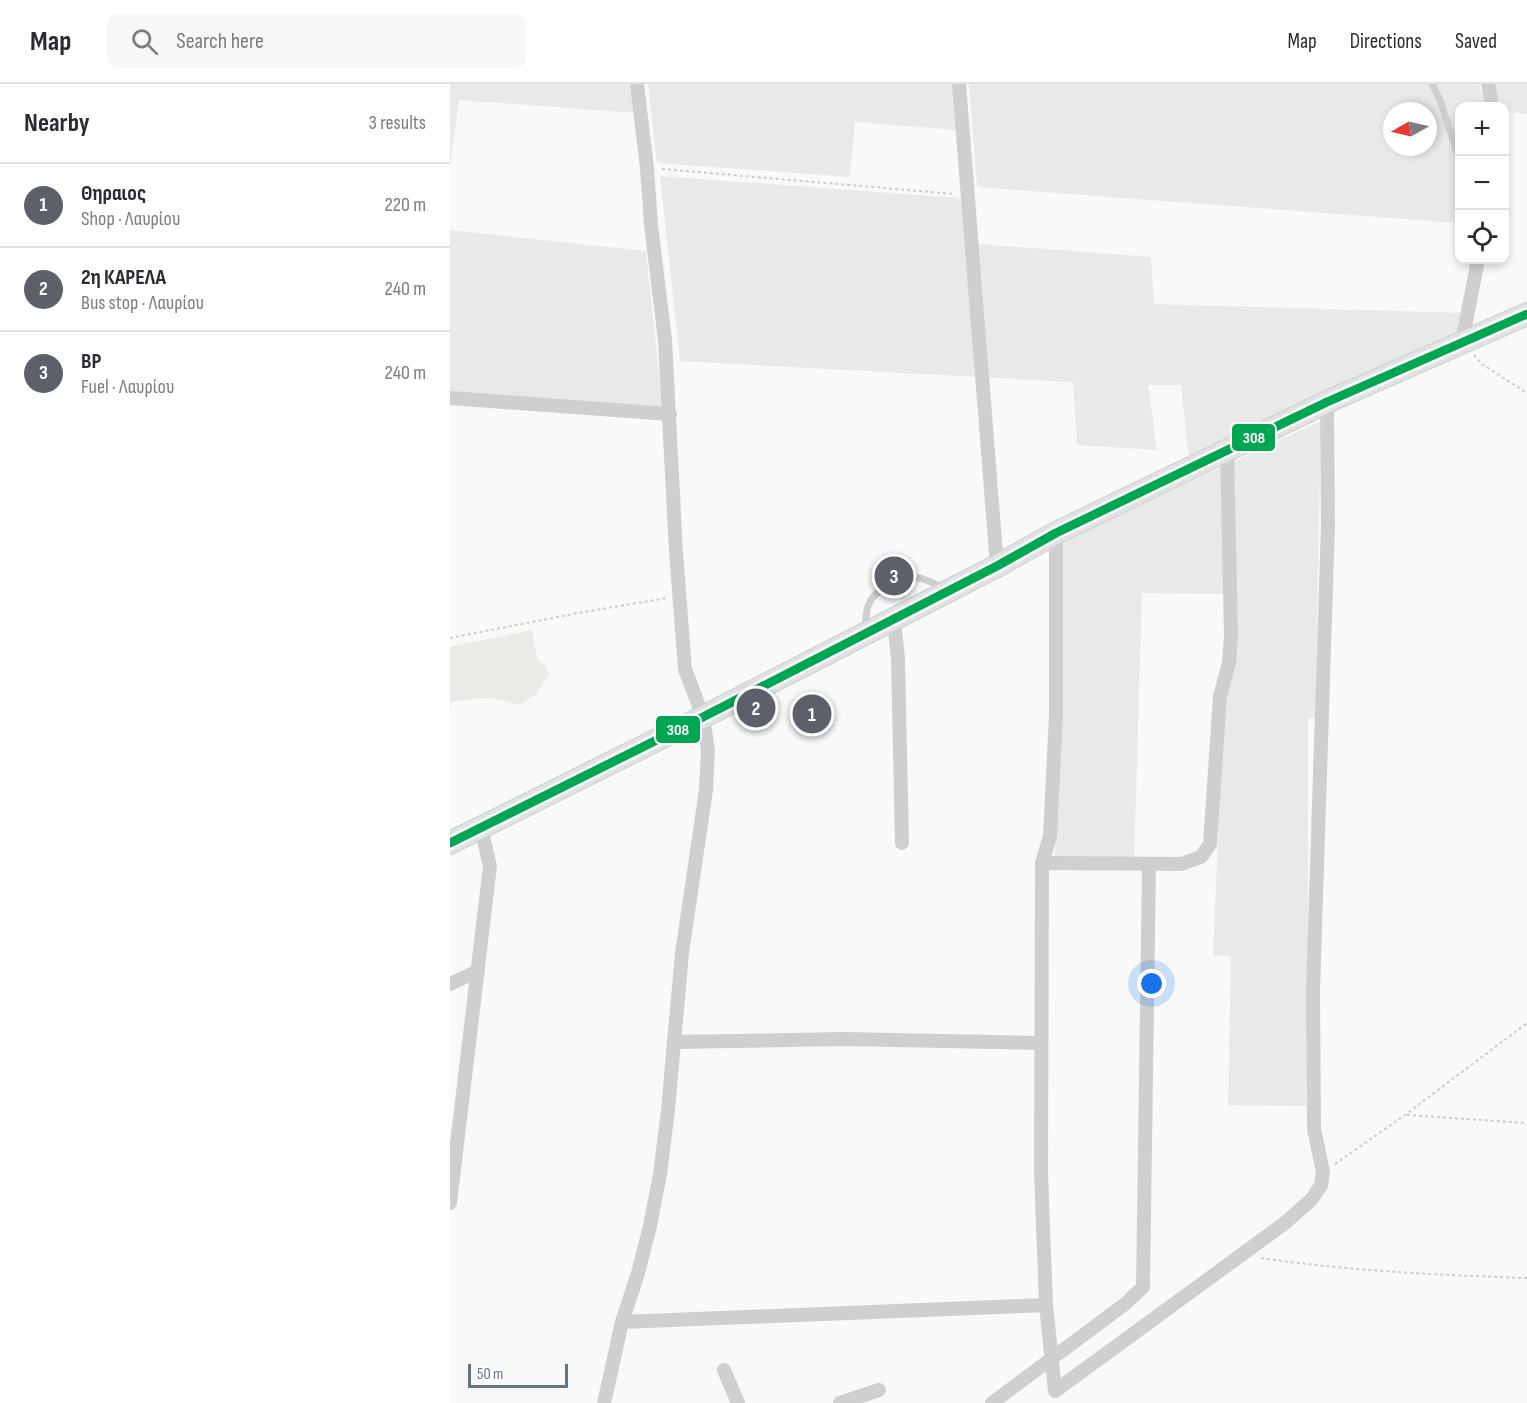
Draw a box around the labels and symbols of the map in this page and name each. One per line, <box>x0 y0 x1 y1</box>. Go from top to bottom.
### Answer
north arrow <box>1383 102 1437 156</box>
line badge: 308 <box>1231 423 1276 452</box>
text: 308 <box>1243 429 1266 448</box>
pin: 3 <box>874 554 914 598</box>
pin: 2 <box>736 686 776 730</box>
pin: 1 <box>792 692 832 736</box>
line badge: 308 <box>655 715 701 744</box>
text: 308 <box>667 721 690 740</box>
your location <box>1137 969 1166 998</box>
scale bar <box>468 1361 568 1388</box>

